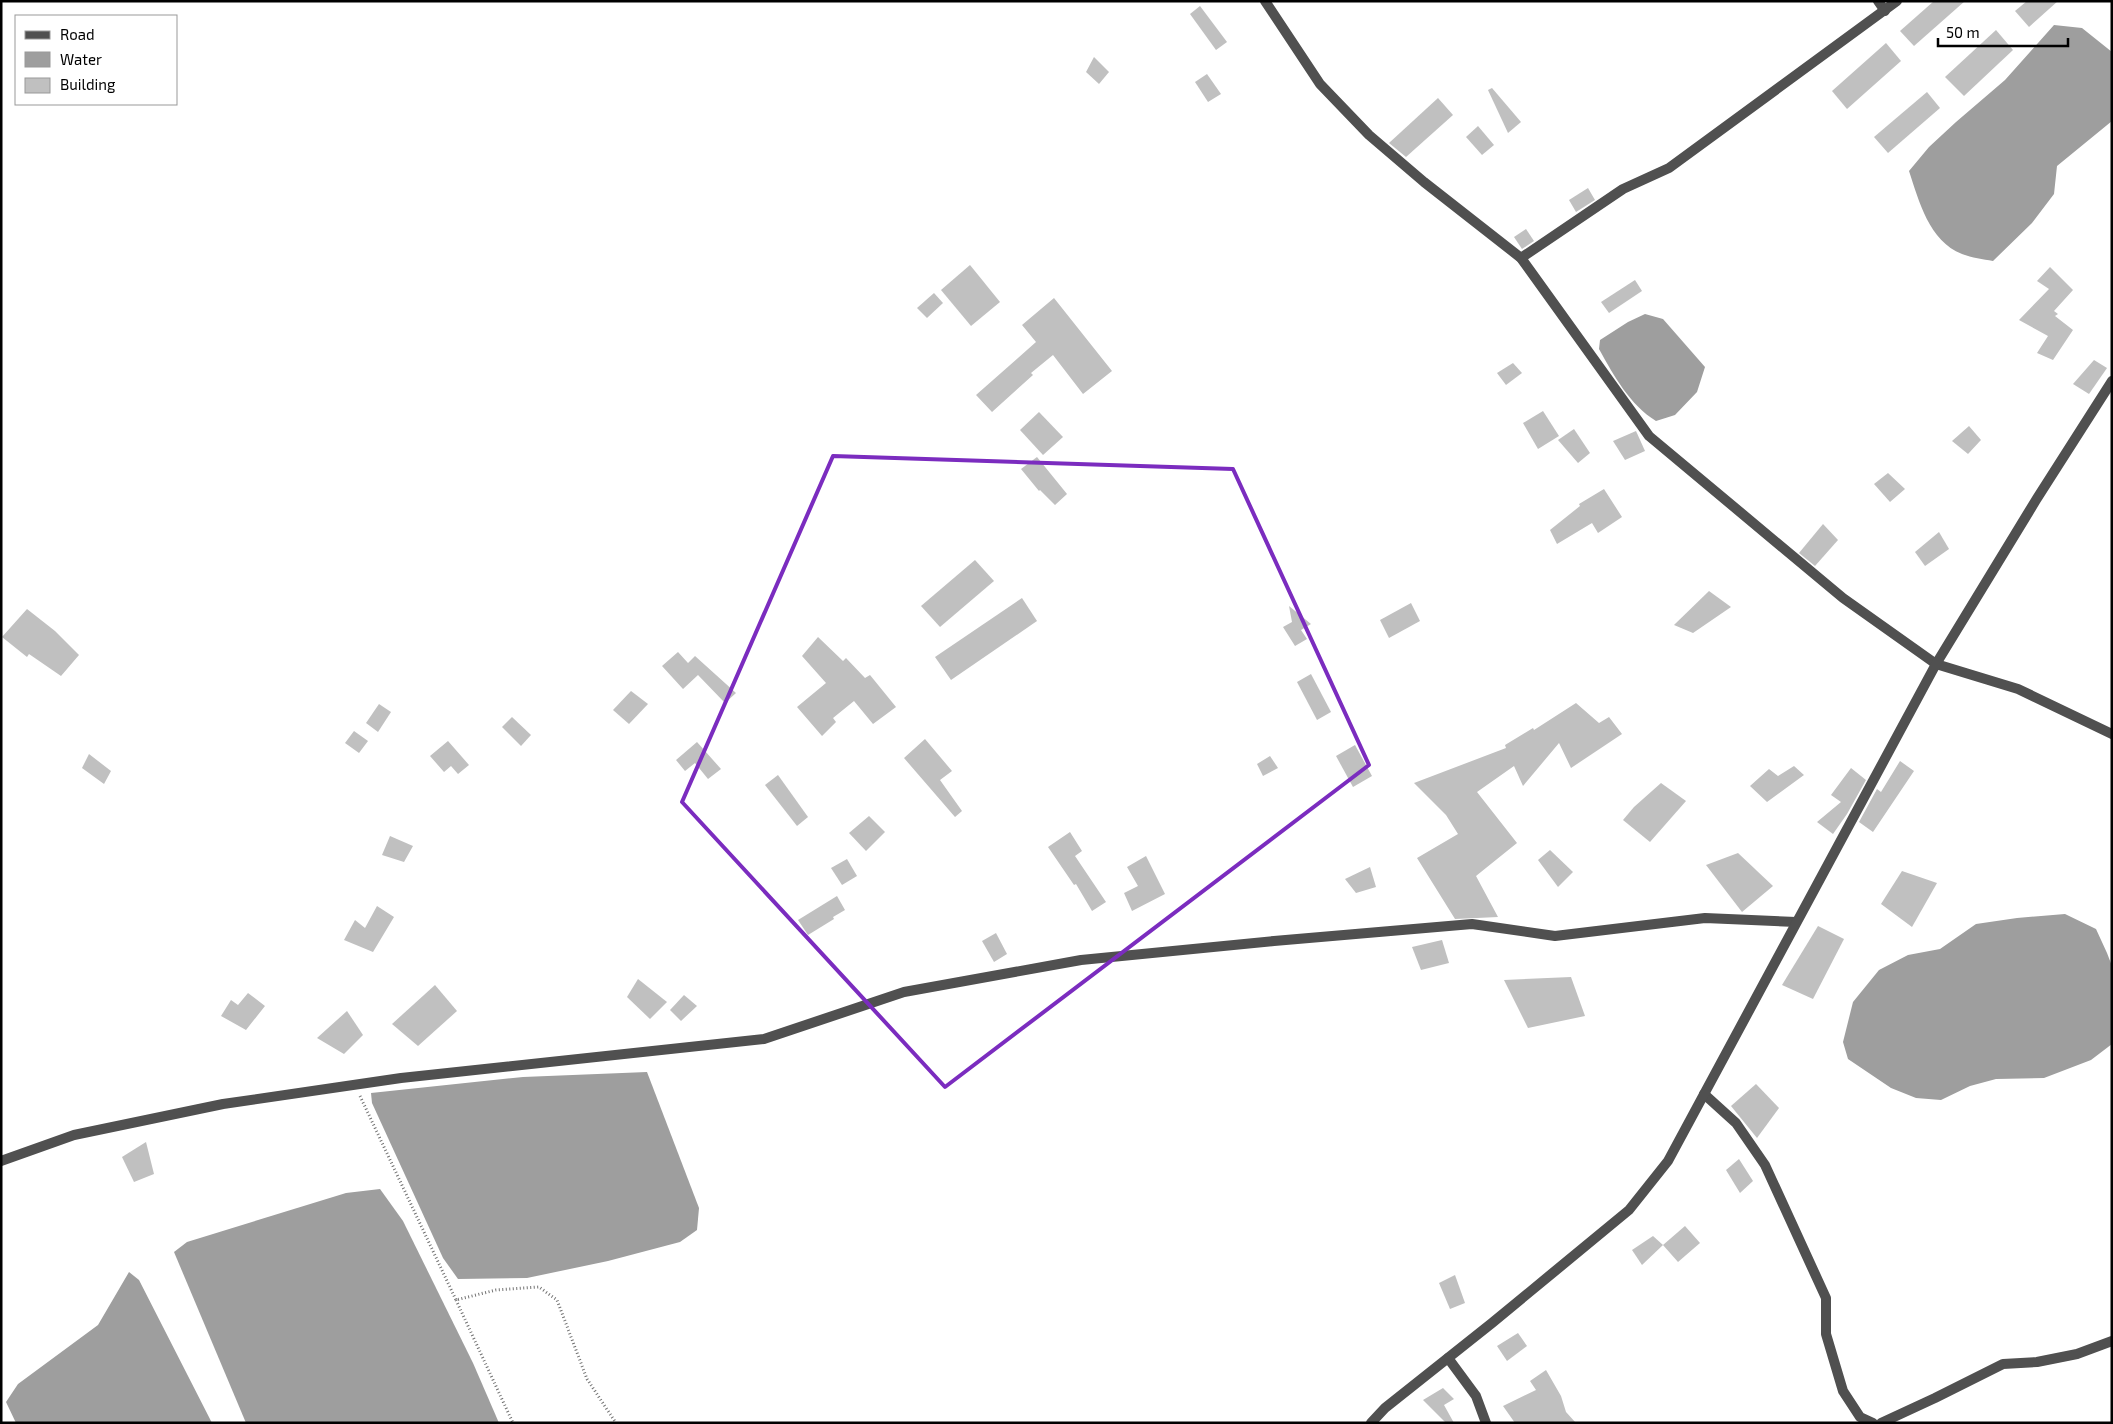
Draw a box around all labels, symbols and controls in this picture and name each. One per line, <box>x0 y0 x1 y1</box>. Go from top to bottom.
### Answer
legend <box>15 15 178 105</box>
scale bar <box>1938 15 2068 47</box>
text: 50 m <box>1946 23 1980 41</box>
text: Road <box>60 25 95 43</box>
text: Water <box>60 50 102 68</box>
text: Building <box>60 75 116 93</box>

